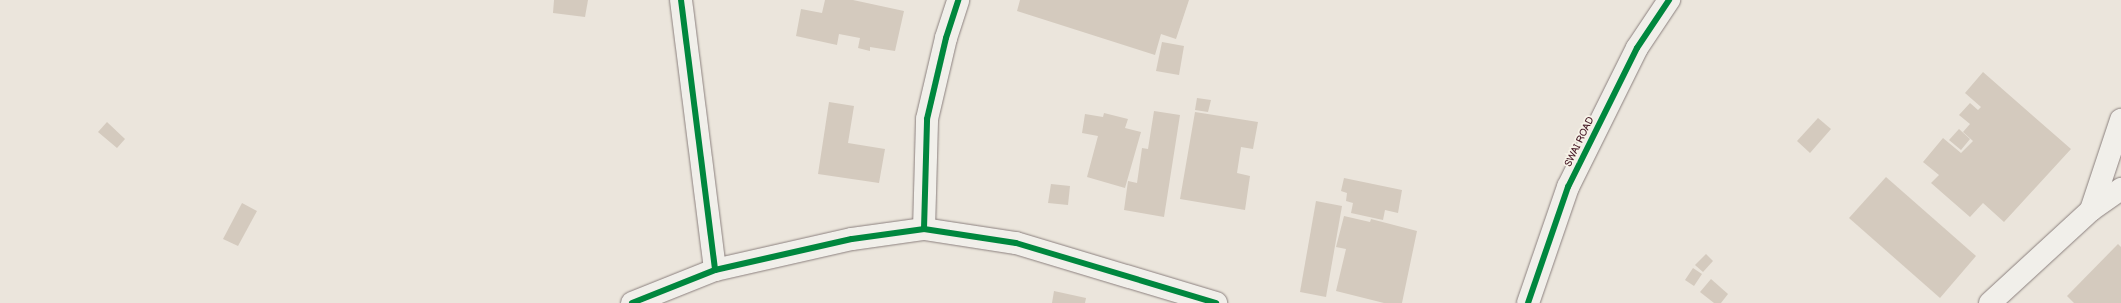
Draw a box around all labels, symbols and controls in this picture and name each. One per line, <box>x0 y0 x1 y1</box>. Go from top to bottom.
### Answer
street label: SWAI ROAD <box>1563 115 1597 169</box>

